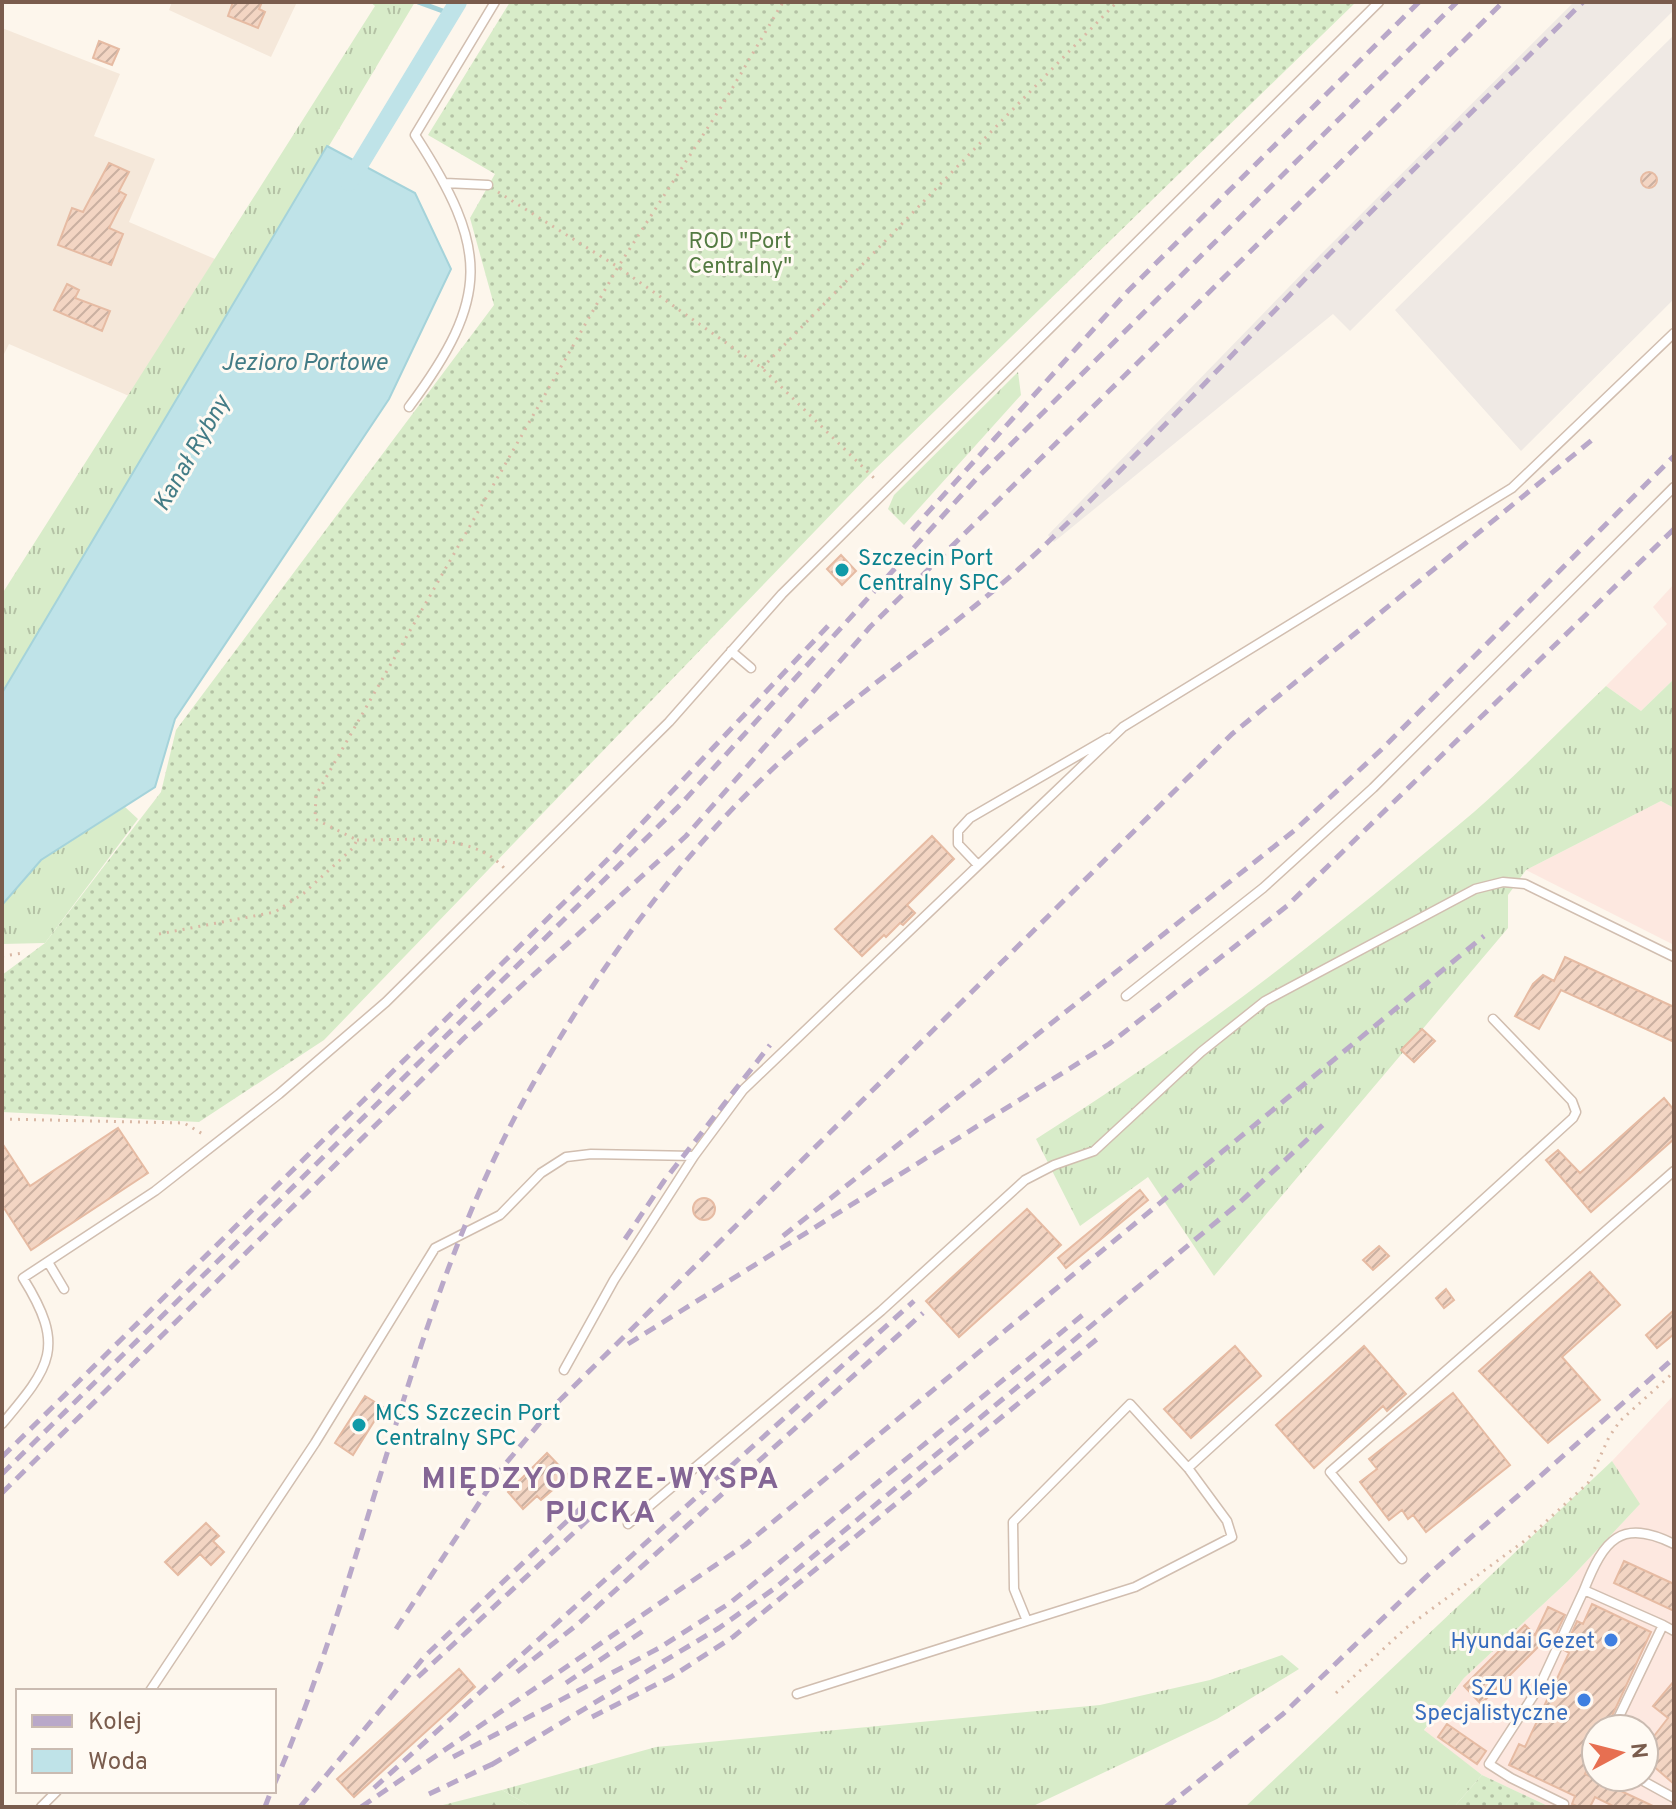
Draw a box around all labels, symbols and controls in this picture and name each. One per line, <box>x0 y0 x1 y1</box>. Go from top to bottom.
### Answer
park label: ROD "Port Centralny" <box>688 229 792 281</box>
water label: Jezioro Portowe <box>221 349 388 379</box>
water label: Kanał Rybny <box>147 389 239 517</box>
place label: Szczecin Port Centralny SPC <box>858 546 1000 598</box>
marker: Szczecin Port Centralny SPC <box>833 561 851 579</box>
place label: MCS Szczecin Port Centralny SPC <box>375 1401 561 1453</box>
marker: MCS Szczecin Port Centralny SPC <box>350 1416 368 1434</box>
district label: MIĘDZYODRZE-WYSPA PUCKA <box>422 1462 780 1533</box>
place label: Hyundai Gezet <box>1450 1629 1595 1656</box>
marker: Hyundai Gezet <box>1602 1631 1620 1649</box>
place label: SZU Kleje Specjalistyczne <box>1414 1676 1568 1728</box>
legend <box>16 1689 276 1793</box>
marker: SZU Kleje Specjalistyczne <box>1575 1691 1593 1709</box>
text: Kolej <box>88 1708 142 1738</box>
north arrow <box>1580 1713 1660 1793</box>
text: N <box>1623 1741 1652 1760</box>
text: Woda <box>88 1748 148 1778</box>

